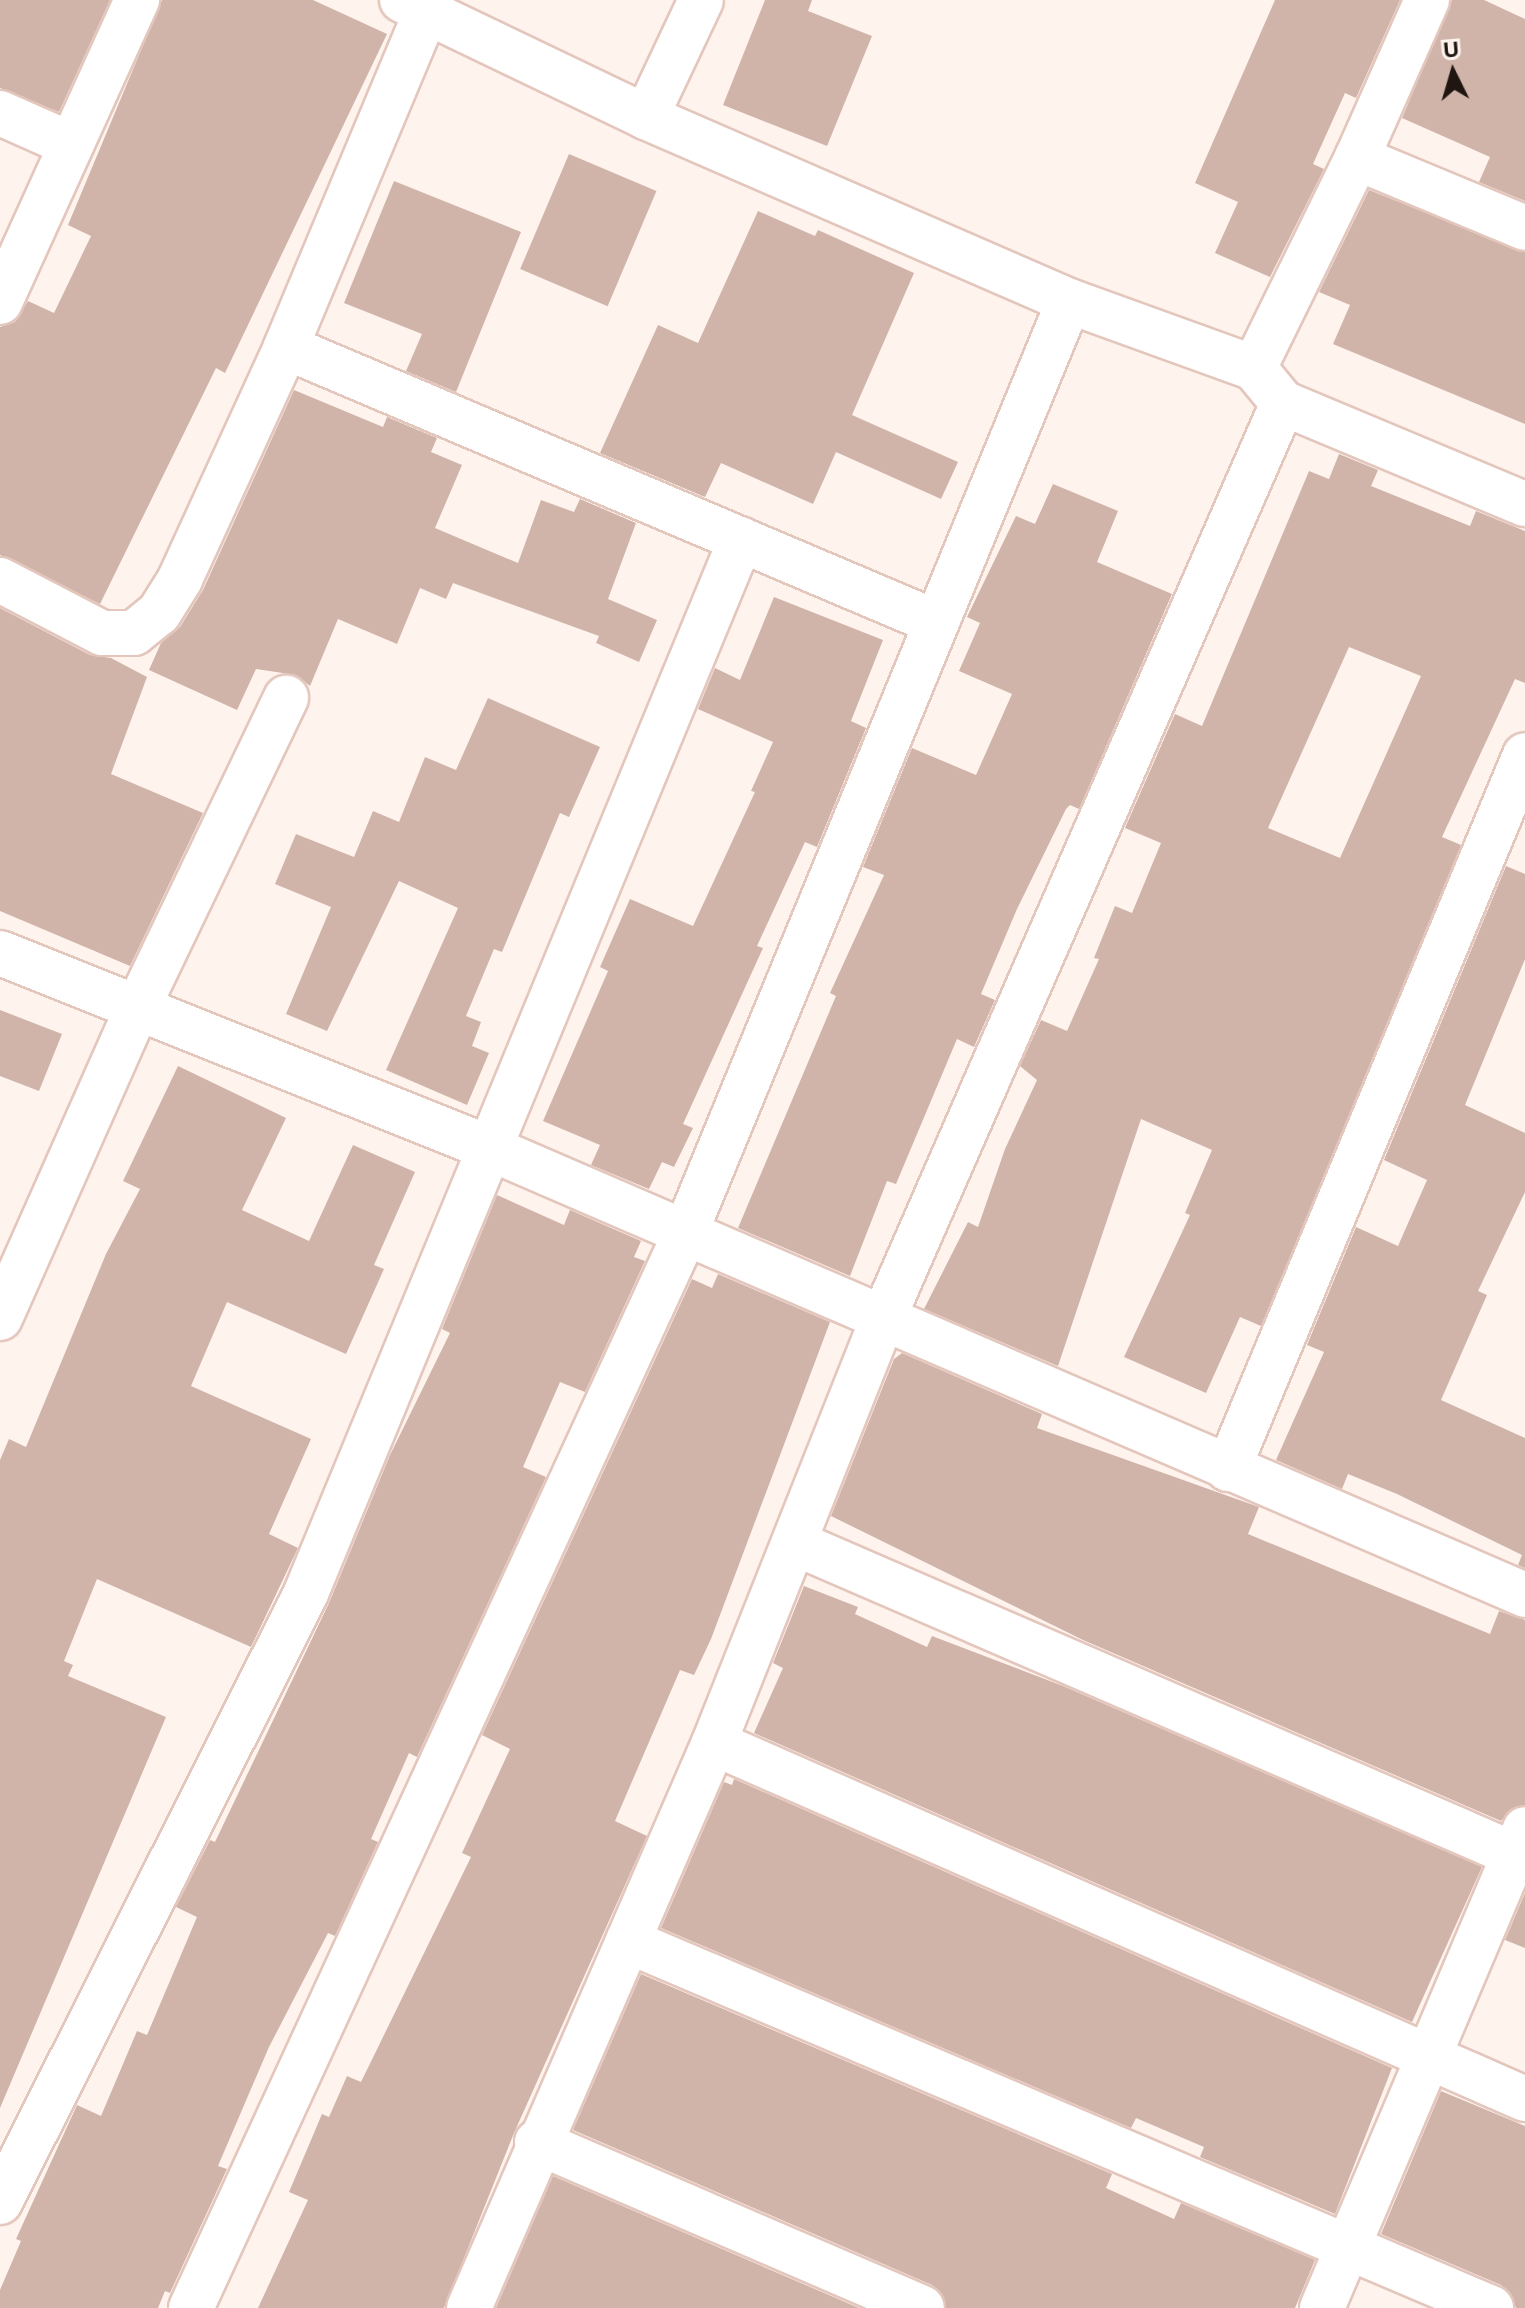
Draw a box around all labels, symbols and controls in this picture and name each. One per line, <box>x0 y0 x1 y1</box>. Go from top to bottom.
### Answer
north arrow <box>1413 32 1493 112</box>
text: U <box>1441 32 1460 64</box>

